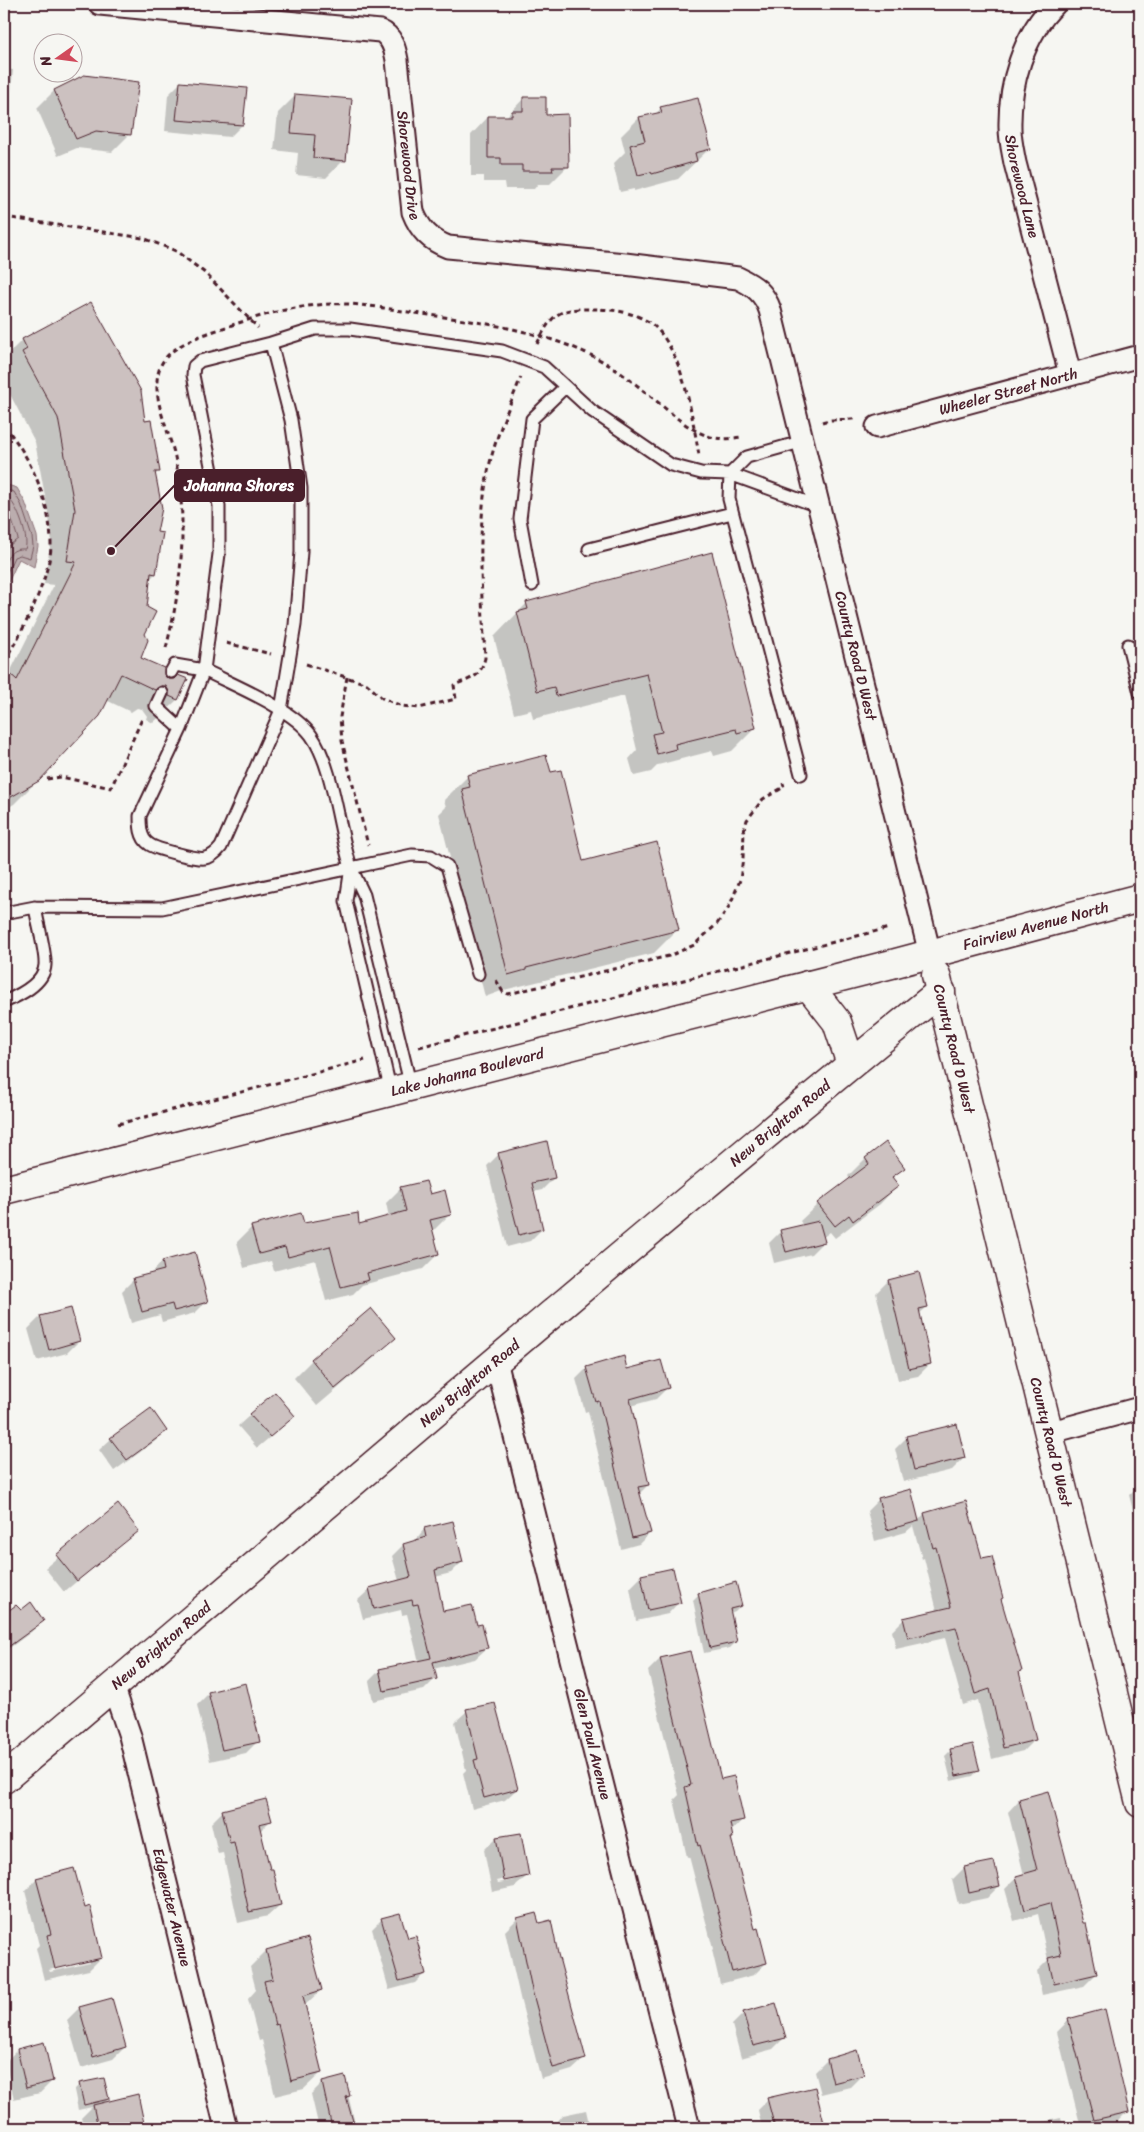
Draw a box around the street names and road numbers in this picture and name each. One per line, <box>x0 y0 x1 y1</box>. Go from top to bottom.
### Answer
street label: Shorewood Drive <box>389 109 428 224</box>
street label: Shorewood Lane <box>997 133 1047 241</box>
street label: Wheeler Street North <box>936 360 1081 423</box>
street label: County Road D West <box>827 588 885 724</box>
street label: Fairview Avenue North <box>960 894 1112 958</box>
street label: County Road D West <box>926 981 983 1117</box>
street label: Lake Johanna Boulevard <box>388 1040 548 1104</box>
street label: New Brighton Road <box>723 1072 838 1173</box>
street label: New Brighton Road <box>413 1332 527 1434</box>
street label: County Road D West <box>1023 1374 1080 1511</box>
street label: New Brighton Road <box>105 1594 218 1696</box>
street label: Glen Paul Avenue <box>566 1686 619 1802</box>
street label: Edgewater Avenue <box>145 1845 199 1969</box>

